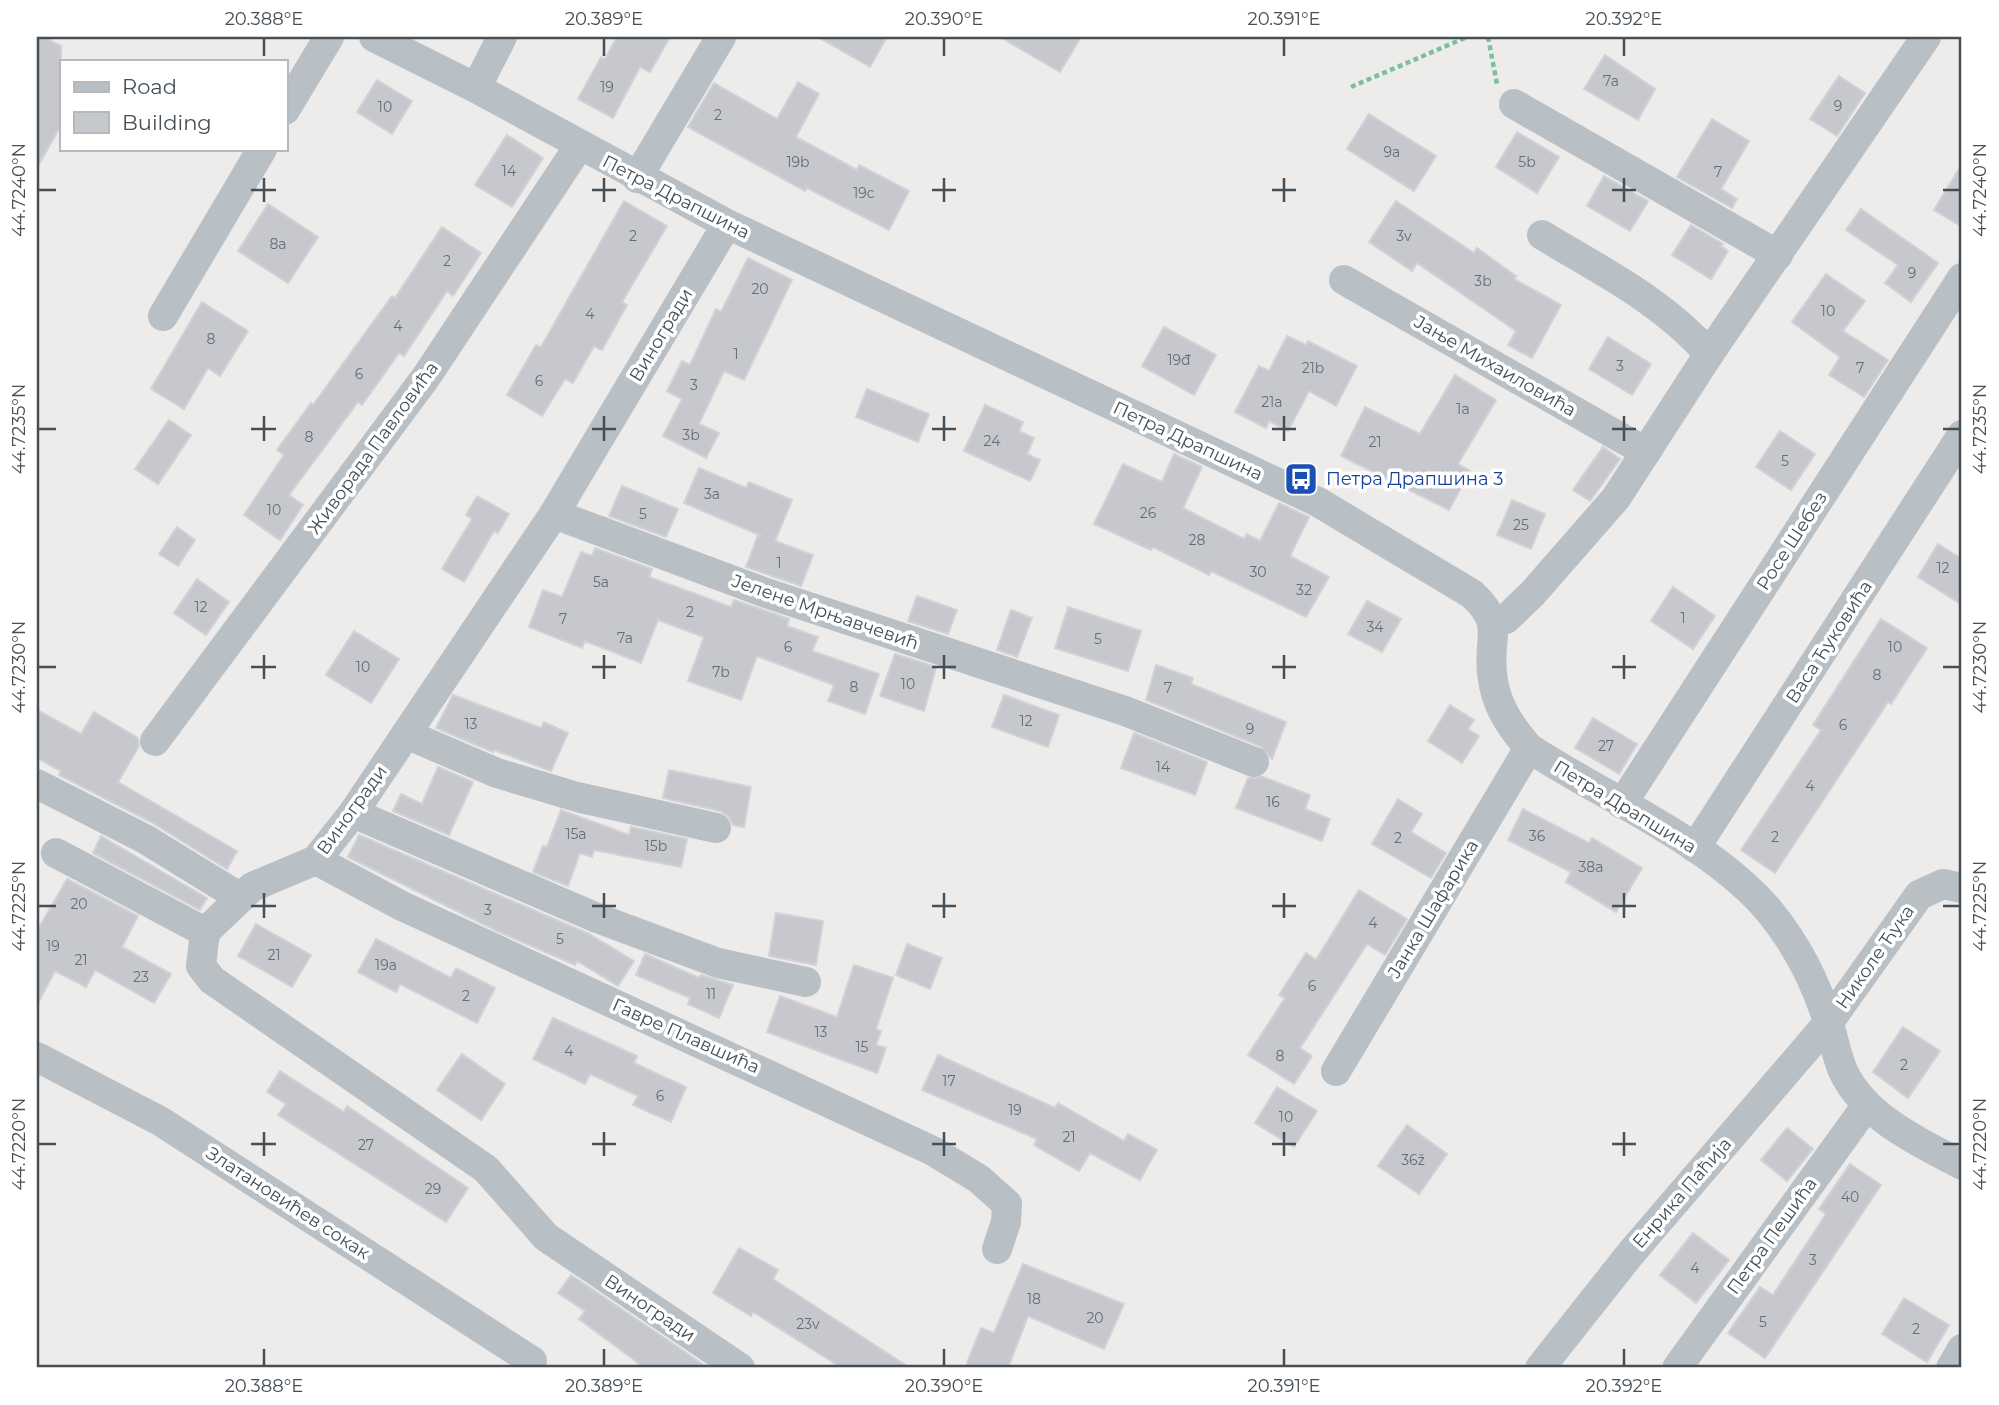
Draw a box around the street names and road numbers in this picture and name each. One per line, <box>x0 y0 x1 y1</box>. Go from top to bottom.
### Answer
street label: Петра Драпшина <box>599 150 753 244</box>
street label: Виногради <box>625 284 697 386</box>
street label: Јање Михаиловића <box>1410 311 1580 421</box>
street label: Живорада Павловића <box>303 358 443 538</box>
street label: Петра Драпшина <box>1110 397 1266 485</box>
street label: Росе Шебез <box>1752 488 1832 594</box>
street label: Јелене Мрњавчевић <box>729 570 921 654</box>
street label: Васа Ћуковића <box>1781 577 1877 707</box>
street label: Петра Драпшина <box>1550 756 1700 858</box>
street label: Виногради <box>312 761 392 859</box>
street label: Јанка Шафарика <box>1383 836 1483 982</box>
street label: Николе Ћука <box>1831 901 1919 1013</box>
street label: Гавре Плавшића <box>609 994 763 1078</box>
street label: Енрика Паћија <box>1628 1133 1736 1253</box>
street label: Златановићев сокак <box>202 1142 374 1264</box>
street label: Петра Пешића <box>1722 1173 1822 1299</box>
street label: Виногради <box>600 1270 700 1346</box>

